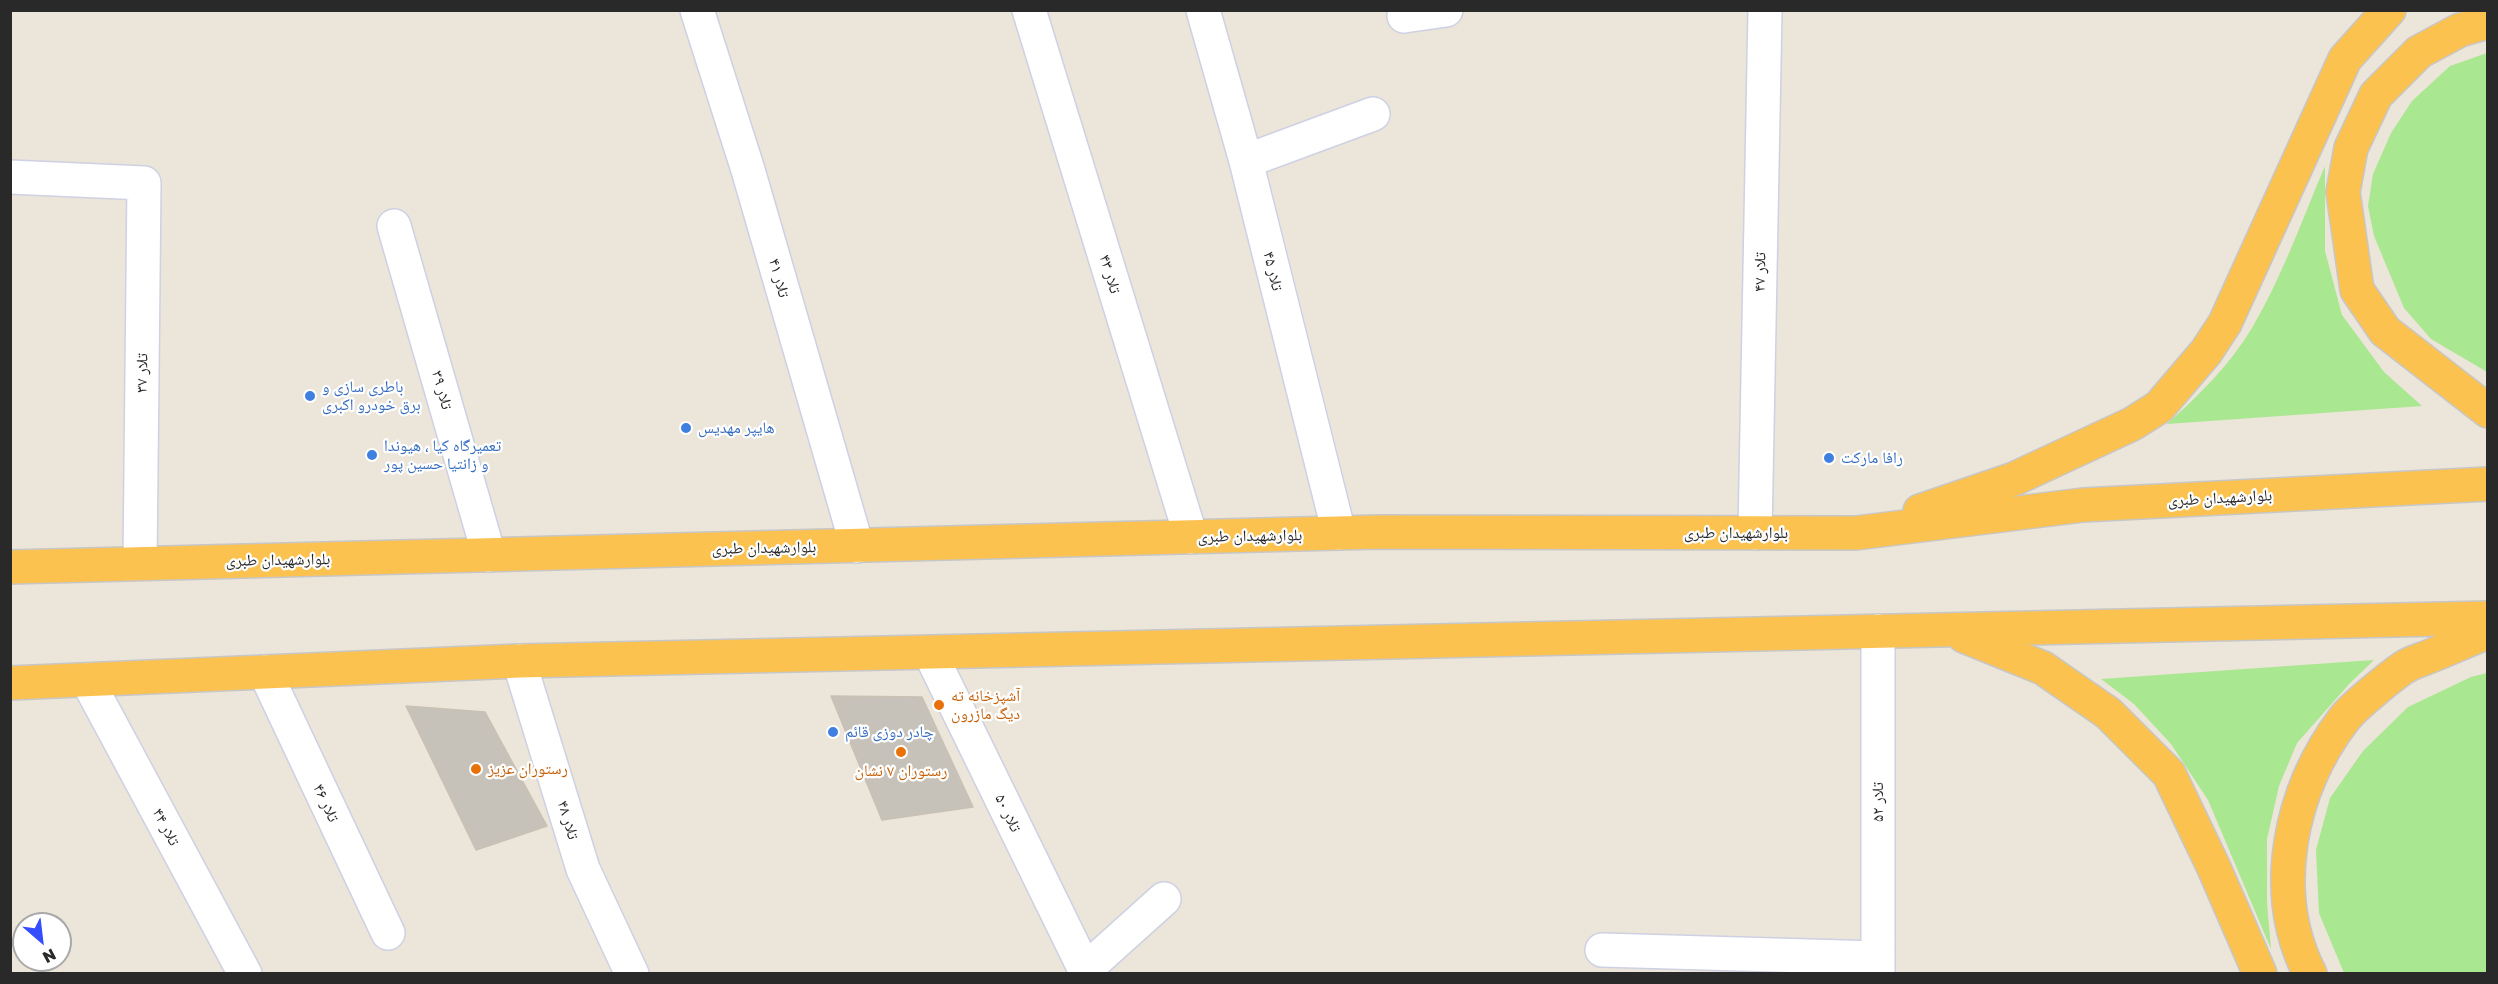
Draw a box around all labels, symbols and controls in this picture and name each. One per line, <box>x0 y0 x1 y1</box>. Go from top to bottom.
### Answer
street label: تلار ۴۵ <box>1259 249 1287 293</box>
street label: تلار ۴۳ <box>1095 252 1125 296</box>
street label: تلار ۴۷ <box>1750 252 1770 292</box>
street label: تلار ۴۱ <box>764 256 794 300</box>
street label: تلار ۳۷ <box>132 353 152 393</box>
street label: تلار ۳۹ <box>427 368 457 412</box>
place label: باطری سازی و برق خودرو اکبری <box>322 377 421 415</box>
marker: باطری سازی و برق خودرو اکبری <box>303 389 317 403</box>
place label: هایپر مهدیس <box>698 418 775 438</box>
marker: هایپر مهدیس <box>679 421 693 435</box>
place label: تعمیرگاه کیا ، هیوندا و زانتیا حسین پور <box>384 436 501 474</box>
marker: تعمیرگاه کیا ، هیوندا و زانتیا حسین پور <box>365 448 379 462</box>
place label: رافا مارکت <box>1841 448 1903 468</box>
marker: رافا مارکت <box>1822 451 1836 465</box>
street label: بلوارشهیدان طبری <box>2167 486 2273 510</box>
street label: بلوارشهیدان طبری <box>1684 523 1788 543</box>
street label: بلوارشهیدان طبری <box>1198 525 1302 547</box>
street label: بلوارشهیدان طبری <box>712 537 816 559</box>
street label: بلوارشهیدان طبری <box>226 549 330 571</box>
place label: آشپزخانه ته دیگ مازرون <box>951 686 1020 724</box>
marker: آشپزخانه ته دیگ مازرون <box>932 698 946 712</box>
place label: چادر دوزی قائم <box>845 722 934 742</box>
marker: چادر دوزی قائم <box>826 725 840 739</box>
marker: رستوران ۷ نشان <box>894 745 908 759</box>
place label: رستوران عزیز <box>488 759 568 779</box>
place label: رستوران ۷ نشان <box>855 761 947 781</box>
marker: رستوران عزیز <box>469 762 483 776</box>
street label: تلار ۴۶ <box>309 781 343 825</box>
street label: تلار ۵۲ <box>1868 782 1888 822</box>
street label: تلار ۵۰ <box>991 791 1025 835</box>
street label: تلار ۴۸ <box>553 798 583 842</box>
street label: تلار ۴۴ <box>148 805 184 849</box>
north arrow <box>12 912 72 972</box>
text: N <box>39 944 60 968</box>

